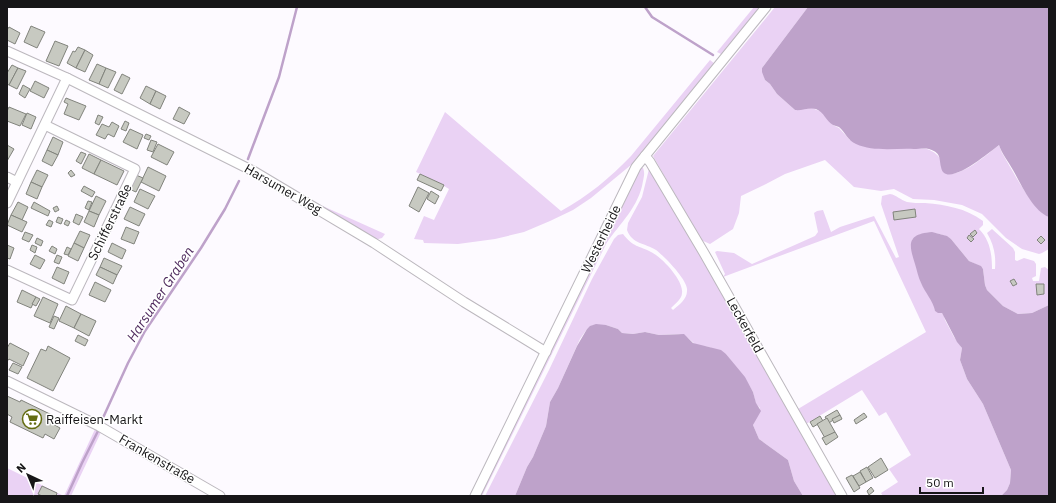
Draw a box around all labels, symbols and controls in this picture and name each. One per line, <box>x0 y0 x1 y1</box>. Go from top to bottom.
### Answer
street label: Harsumer Weg <box>241 160 325 218</box>
street label: Schifferstraße <box>84 181 136 263</box>
street label: Westerheide <box>577 202 625 276</box>
water label: Harsumer Graben <box>122 243 198 345</box>
street label: Leckerfeld <box>723 294 767 356</box>
supermarket icon: Raiffeisen-Markt <box>21 408 43 430</box>
place label: Raiffeisen-Markt <box>46 411 143 428</box>
street label: Frankenstraße <box>116 430 198 488</box>
north arrow <box>8 455 48 495</box>
text: N <box>13 460 29 476</box>
scale bar <box>920 469 983 495</box>
text: 50 m <box>926 475 954 490</box>

